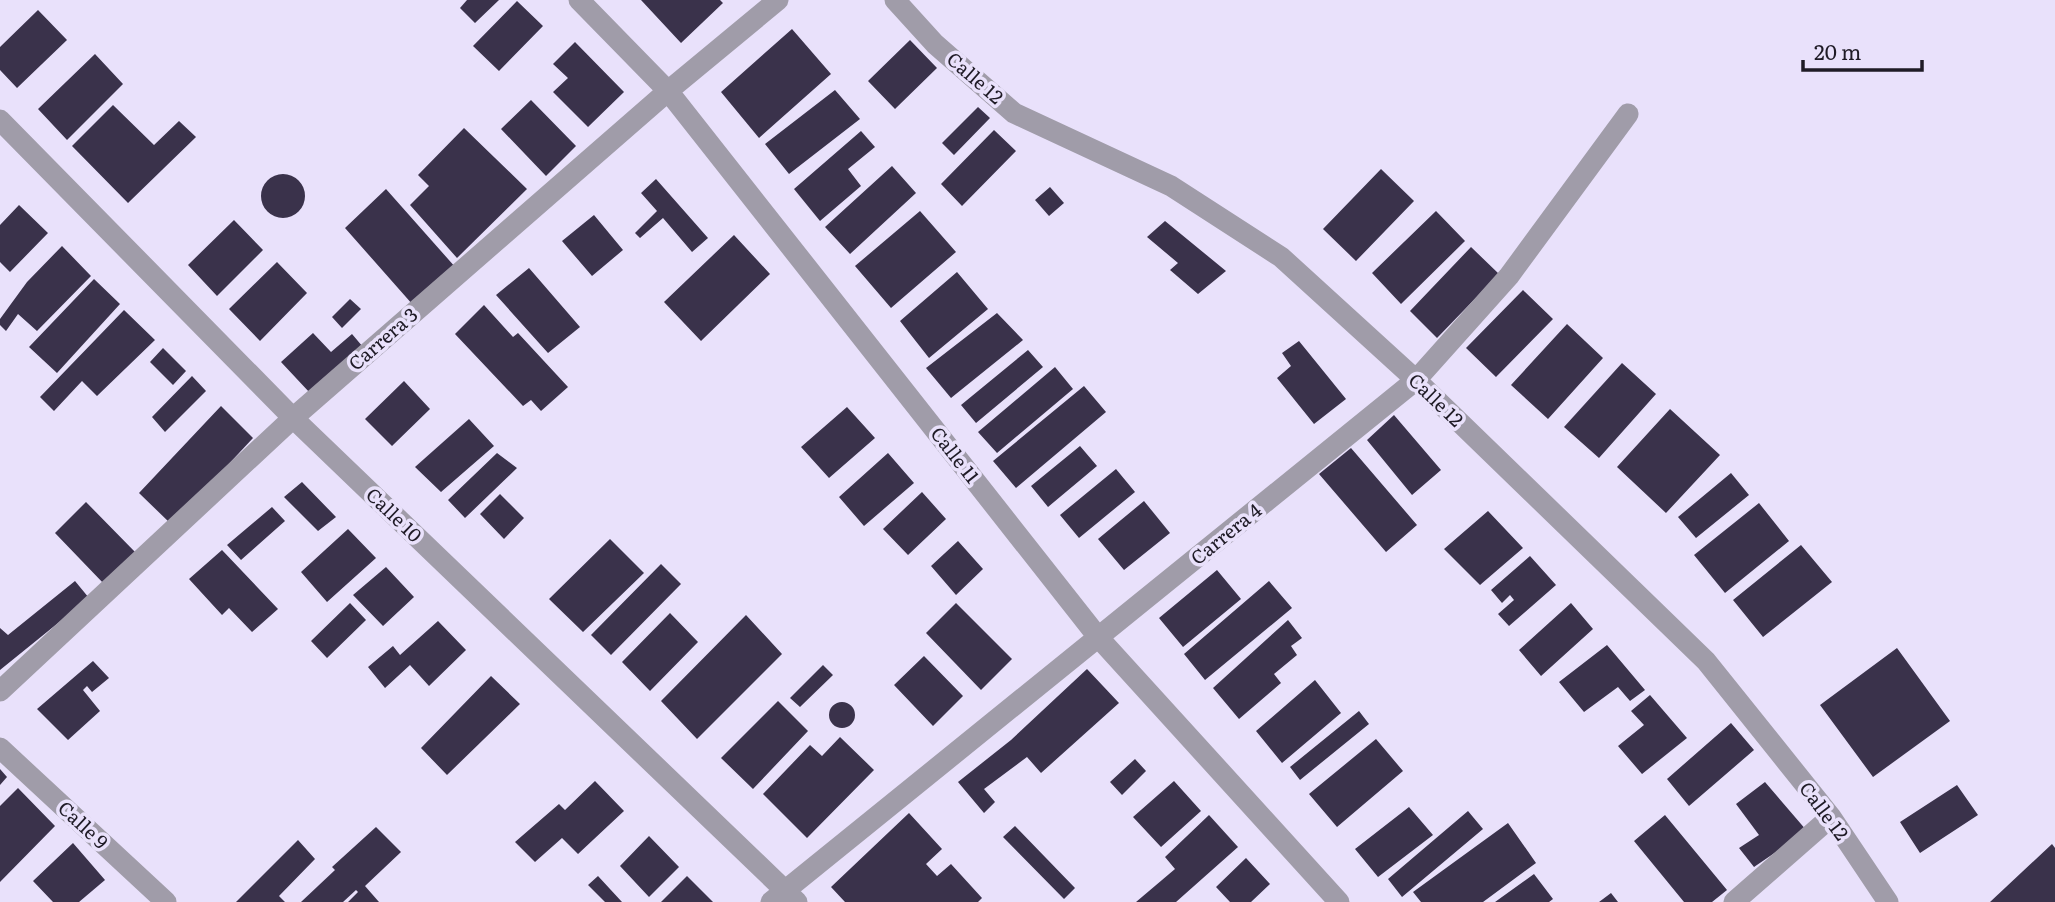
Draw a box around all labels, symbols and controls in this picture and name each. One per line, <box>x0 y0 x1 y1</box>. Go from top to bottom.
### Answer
scale bar <box>1803 28 1922 72</box>
text: 20 m <box>1814 35 1861 66</box>
street label: Calle 12 <box>941 45 1010 110</box>
street label: Carrera 3 <box>341 300 423 376</box>
street label: Calle 12 <box>1403 366 1470 433</box>
street label: Calle 11 <box>925 420 987 489</box>
street label: Calle 10 <box>360 481 429 548</box>
street label: Carrera 4 <box>1184 496 1267 571</box>
street label: Calle 12 <box>1793 775 1856 846</box>
street label: Calle 9 <box>52 794 115 855</box>

